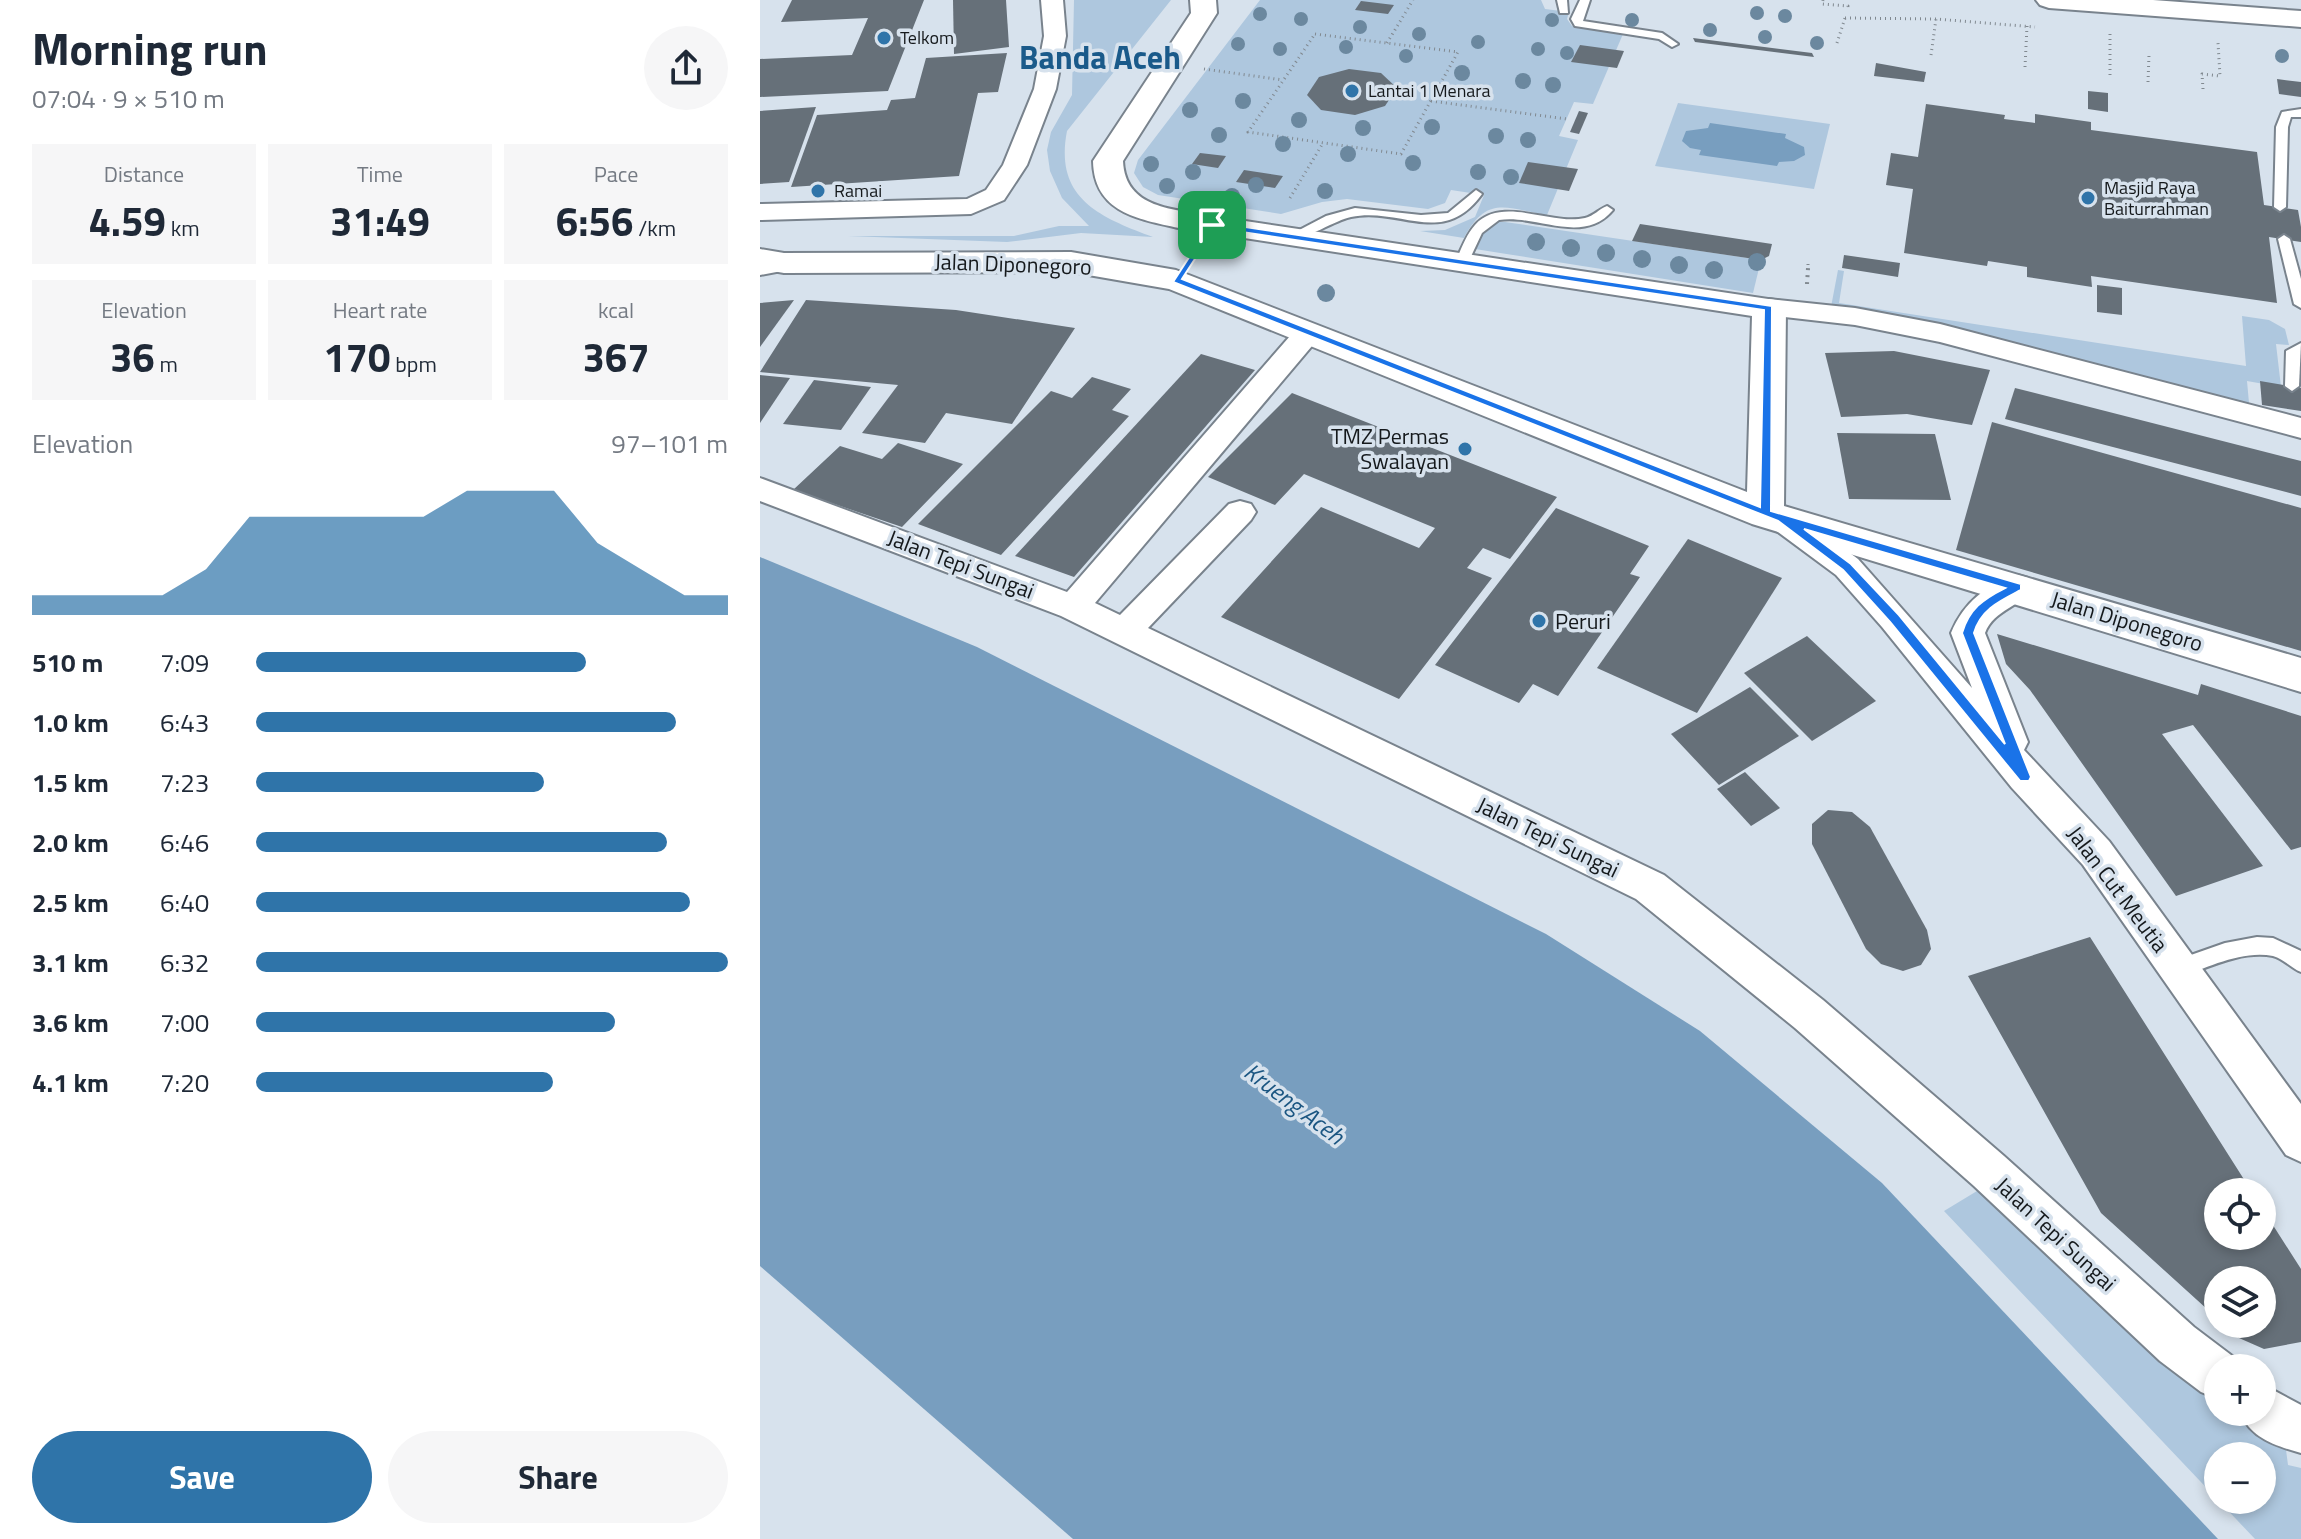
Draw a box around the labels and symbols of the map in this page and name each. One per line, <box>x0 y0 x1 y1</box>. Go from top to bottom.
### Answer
place label: Telkom <box>900 24 954 51</box>
marker: Telkom <box>875 29 893 47</box>
district label: Banda Aceh <box>1019 33 1181 81</box>
place label: Lantai 1 Menara <box>1368 77 1491 104</box>
marker: Lantai 1 Menara <box>1343 82 1361 100</box>
place label: Masjid Raya Baiturrahman <box>2104 174 2209 222</box>
place label: Ramai <box>834 177 882 204</box>
marker: Ramai <box>809 182 827 200</box>
marker: Masjid Raya Baiturrahman <box>2079 189 2097 207</box>
pin <box>1178 191 1246 259</box>
street label: Jalan Diponegoro <box>934 244 1092 284</box>
place label: TMZ Permas Swalayan <box>1331 419 1449 478</box>
marker: TMZ Permas Swalayan <box>1456 440 1474 458</box>
street label: Jalan Tepi Sungai <box>883 520 1039 608</box>
street label: Jalan Diponegoro <box>2047 582 2207 660</box>
place label: Peruri <box>1555 604 1611 638</box>
marker: Peruri <box>1530 612 1548 630</box>
street label: Jalan Tepi Sungai <box>1471 788 1625 886</box>
street label: Jalan Cut Meutia <box>2059 819 2177 959</box>
water label: Krueng Aceh <box>1237 1054 1353 1153</box>
street label: Jalan Tepi Sungai <box>1988 1169 2124 1299</box>

